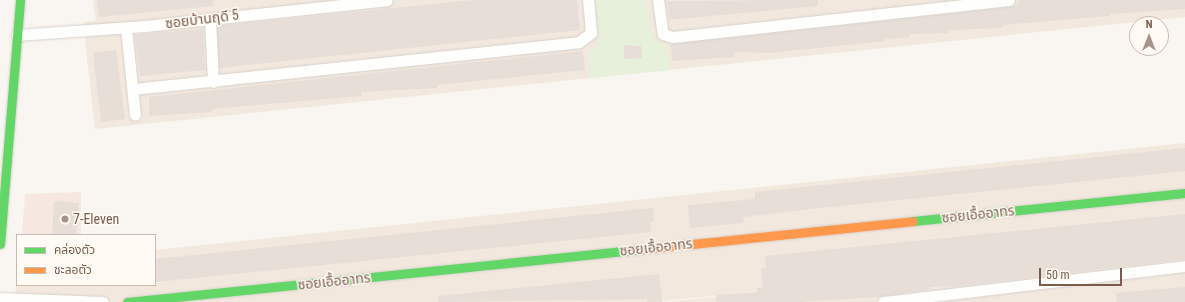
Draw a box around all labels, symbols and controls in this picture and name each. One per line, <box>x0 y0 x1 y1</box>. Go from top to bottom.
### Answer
street label: ซอยบ้านฤดี 5 <box>164 6 240 32</box>
north arrow <box>1129 16 1169 56</box>
text: N <box>1146 18 1152 31</box>
street label: ซอยเอื้ออาทร <box>941 202 1015 226</box>
place label: 7-Eleven <box>73 211 119 227</box>
marker: 7-Eleven <box>60 214 70 224</box>
legend <box>16 234 156 286</box>
street label: ซอยเอื้ออาทร <box>619 235 693 259</box>
text: คล่องตัว <box>54 243 95 257</box>
scale bar <box>1041 260 1124 286</box>
text: ชะลอตัว <box>54 263 92 277</box>
text: 50 m <box>1046 268 1070 282</box>
street label: ซอยเอื้ออาทร <box>297 269 371 293</box>

